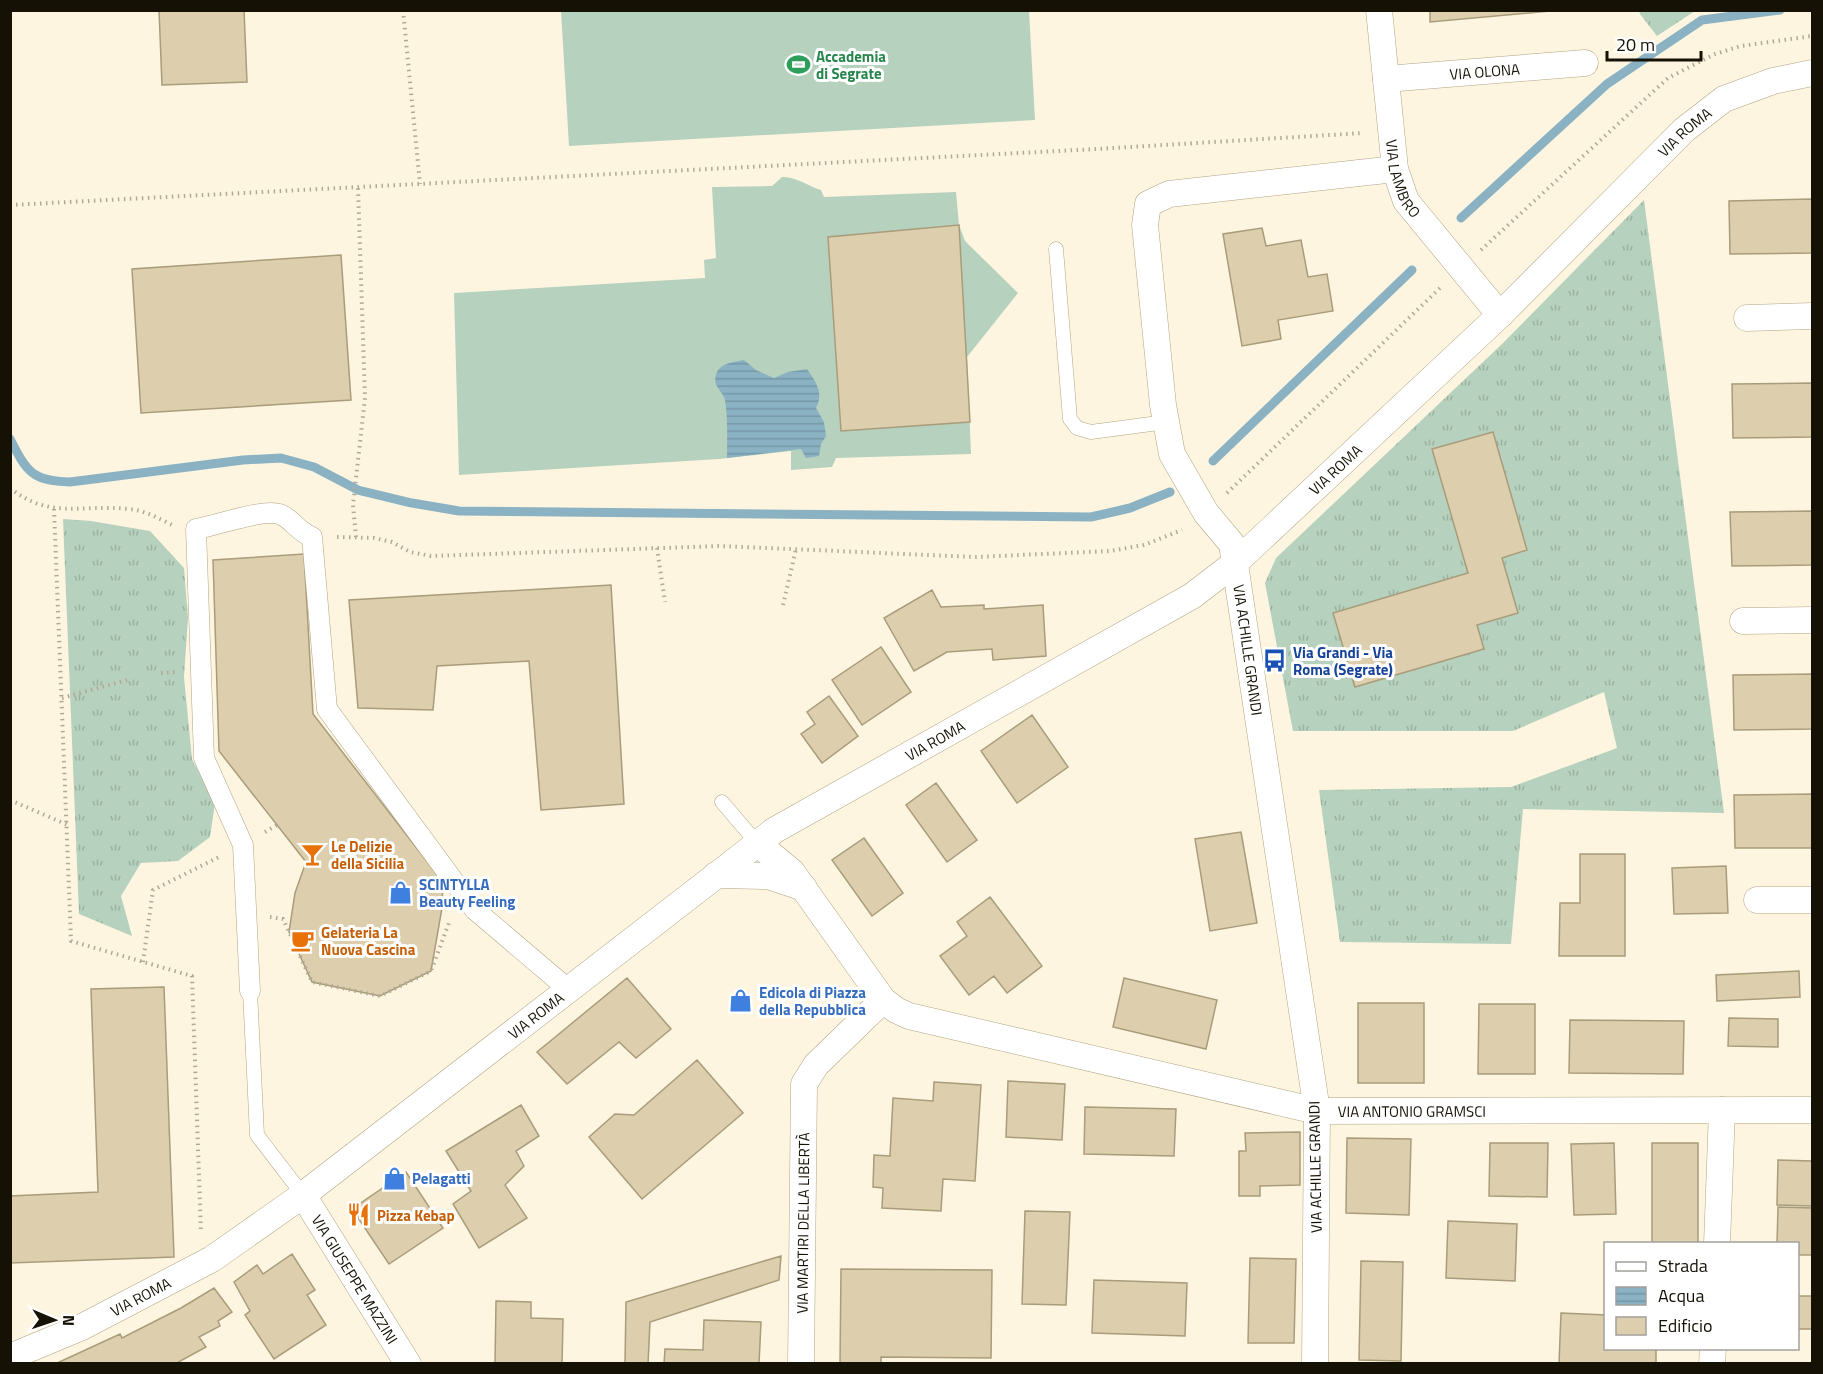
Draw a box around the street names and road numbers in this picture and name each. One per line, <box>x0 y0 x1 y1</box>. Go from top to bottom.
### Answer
street label: VIA OLONA <box>1449 57 1521 85</box>
street label: VIA ROMA <box>1652 101 1716 162</box>
street label: VIA LAMBRO <box>1381 138 1427 222</box>
street label: VIA ROMA <box>1303 439 1367 500</box>
street label: VIA ACHILLE GRANDI <box>1227 583 1269 717</box>
street label: VIA ROMA <box>901 714 969 766</box>
street label: VIA ROMA <box>503 986 569 1044</box>
street label: VIA ANTONIO GRAMSCI <box>1338 1099 1486 1122</box>
street label: VIA ACHILLE GRANDI <box>1302 1101 1328 1233</box>
street label: VIA MARTIRI DELLA LIBERTÀ <box>790 1132 815 1314</box>
street label: VIA GIUSEPPE MAZZINI <box>306 1210 404 1348</box>
street label: VIA ROMA <box>106 1271 175 1322</box>

